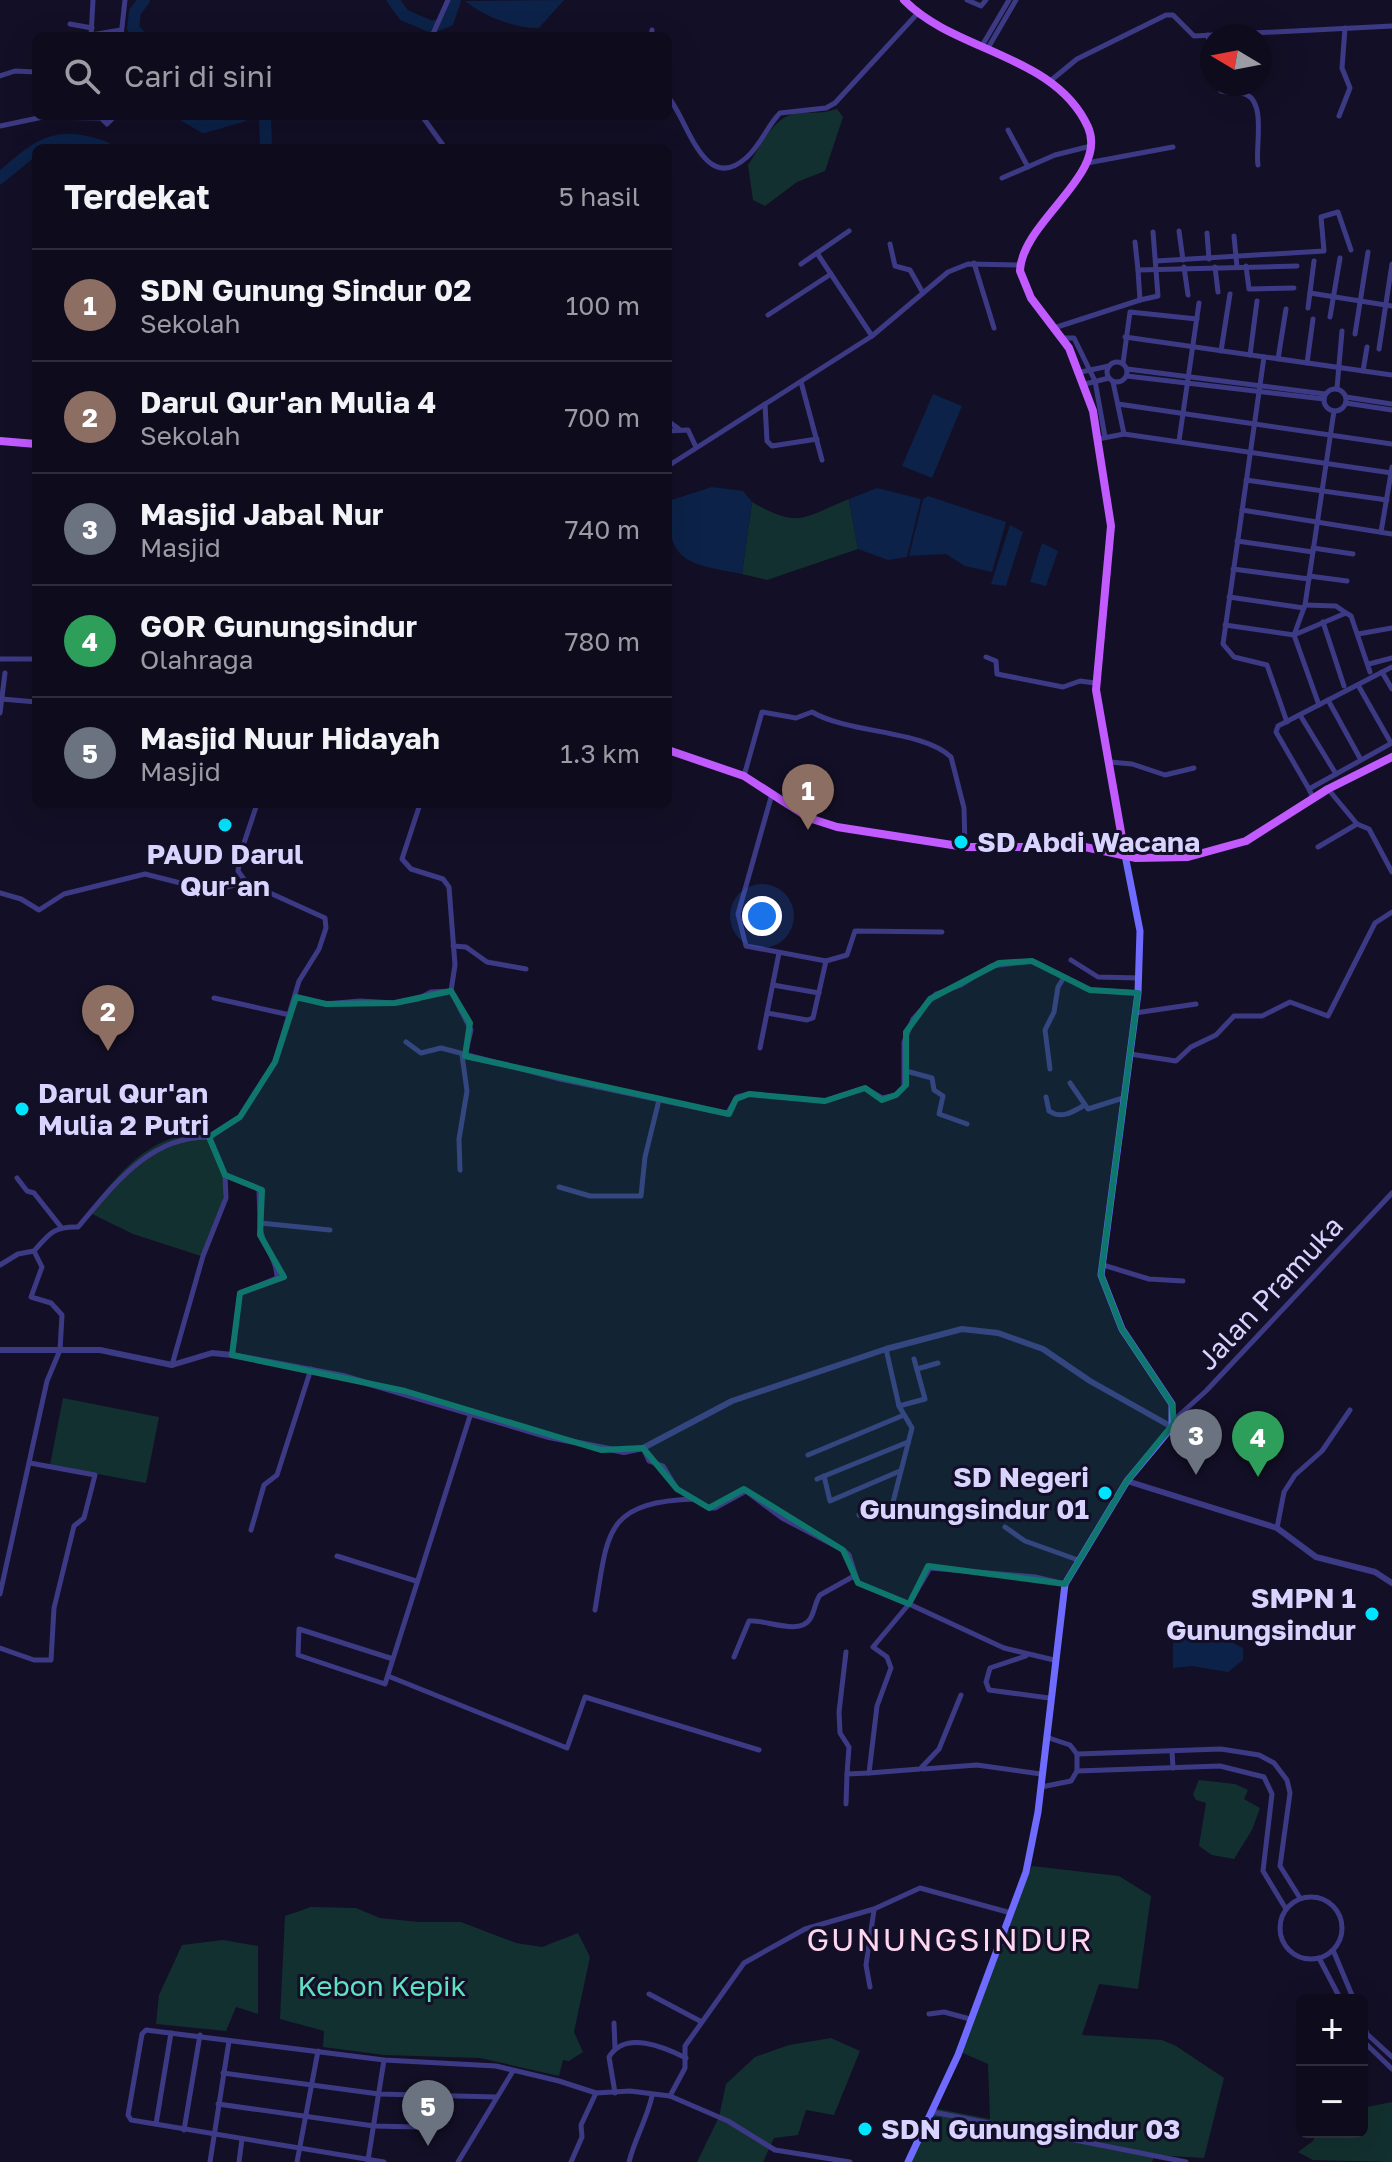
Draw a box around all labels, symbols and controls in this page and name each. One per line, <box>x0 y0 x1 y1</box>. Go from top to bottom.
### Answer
north arrow <box>1200 24 1272 96</box>
search box <box>32 32 672 120</box>
icon: search <box>60 54 104 98</box>
text: Cari di sini <box>124 58 273 94</box>
text: Terdekat <box>64 176 210 216</box>
text: 5 hasil <box>559 181 640 212</box>
text: SDN Gunung Sindur 02 <box>140 272 472 308</box>
text: 1 <box>83 290 97 321</box>
text: 100 m <box>566 290 640 321</box>
text: Sekolah <box>140 308 241 339</box>
text: Darul Qur'an Mulia 4 <box>140 384 436 420</box>
text: 2 <box>82 402 98 433</box>
text: 700 m <box>564 402 640 433</box>
text: Sekolah <box>140 420 241 451</box>
text: Masjid Jabal Nur <box>140 496 384 532</box>
text: 3 <box>82 514 98 545</box>
text: 740 m <box>565 514 640 545</box>
text: Masjid <box>140 532 221 563</box>
text: GOR Gunungsindur <box>140 608 417 644</box>
text: 4 <box>82 626 98 657</box>
text: 780 m <box>565 626 640 657</box>
text: Olahraga <box>140 644 254 675</box>
text: Masjid Nuur Hidayah <box>140 720 440 756</box>
text: 5 <box>82 738 98 769</box>
text: 1.3 km <box>560 738 640 769</box>
text: Masjid <box>140 756 221 787</box>
pin: 1 <box>782 764 834 830</box>
marker: PAUD Darul Qur'an <box>216 816 234 834</box>
place label: SD Abdi Wacana <box>977 825 1200 858</box>
marker: SD Abdi Wacana <box>952 833 970 851</box>
place label: PAUD Darul Qur'an <box>147 837 303 902</box>
your location <box>742 896 782 936</box>
pin: 2 <box>82 985 134 1051</box>
place label: Darul Qur'an Mulia 2 Putri <box>38 1076 209 1141</box>
marker: Darul Qur'an Mulia 2 Putri <box>13 1100 31 1118</box>
street label: Jalan Pramuka <box>1190 1209 1349 1376</box>
pin: 3 <box>1170 1409 1222 1475</box>
pin: 4 <box>1232 1411 1284 1477</box>
place label: SD Negeri Gunungsindur 01 <box>859 1460 1089 1525</box>
marker: SD Negeri Gunungsindur 01 <box>1096 1484 1114 1502</box>
place label: SMPN 1 Gunungsindur <box>1166 1581 1356 1646</box>
marker: SMPN 1 Gunungsindur <box>1363 1605 1381 1623</box>
district label: GUNUNGSINDUR <box>807 1920 1093 1958</box>
park label: Kebon Kepik <box>298 1969 467 2002</box>
map controls <box>1296 1994 1368 2138</box>
button: + <box>1296 1994 1368 2066</box>
button: − <box>1296 2066 1368 2138</box>
pin: 5 <box>402 2080 454 2146</box>
place label: SDN Gunungsindur 03 <box>881 2112 1180 2145</box>
marker: SDN Gunungsindur 03 <box>856 2120 874 2138</box>

